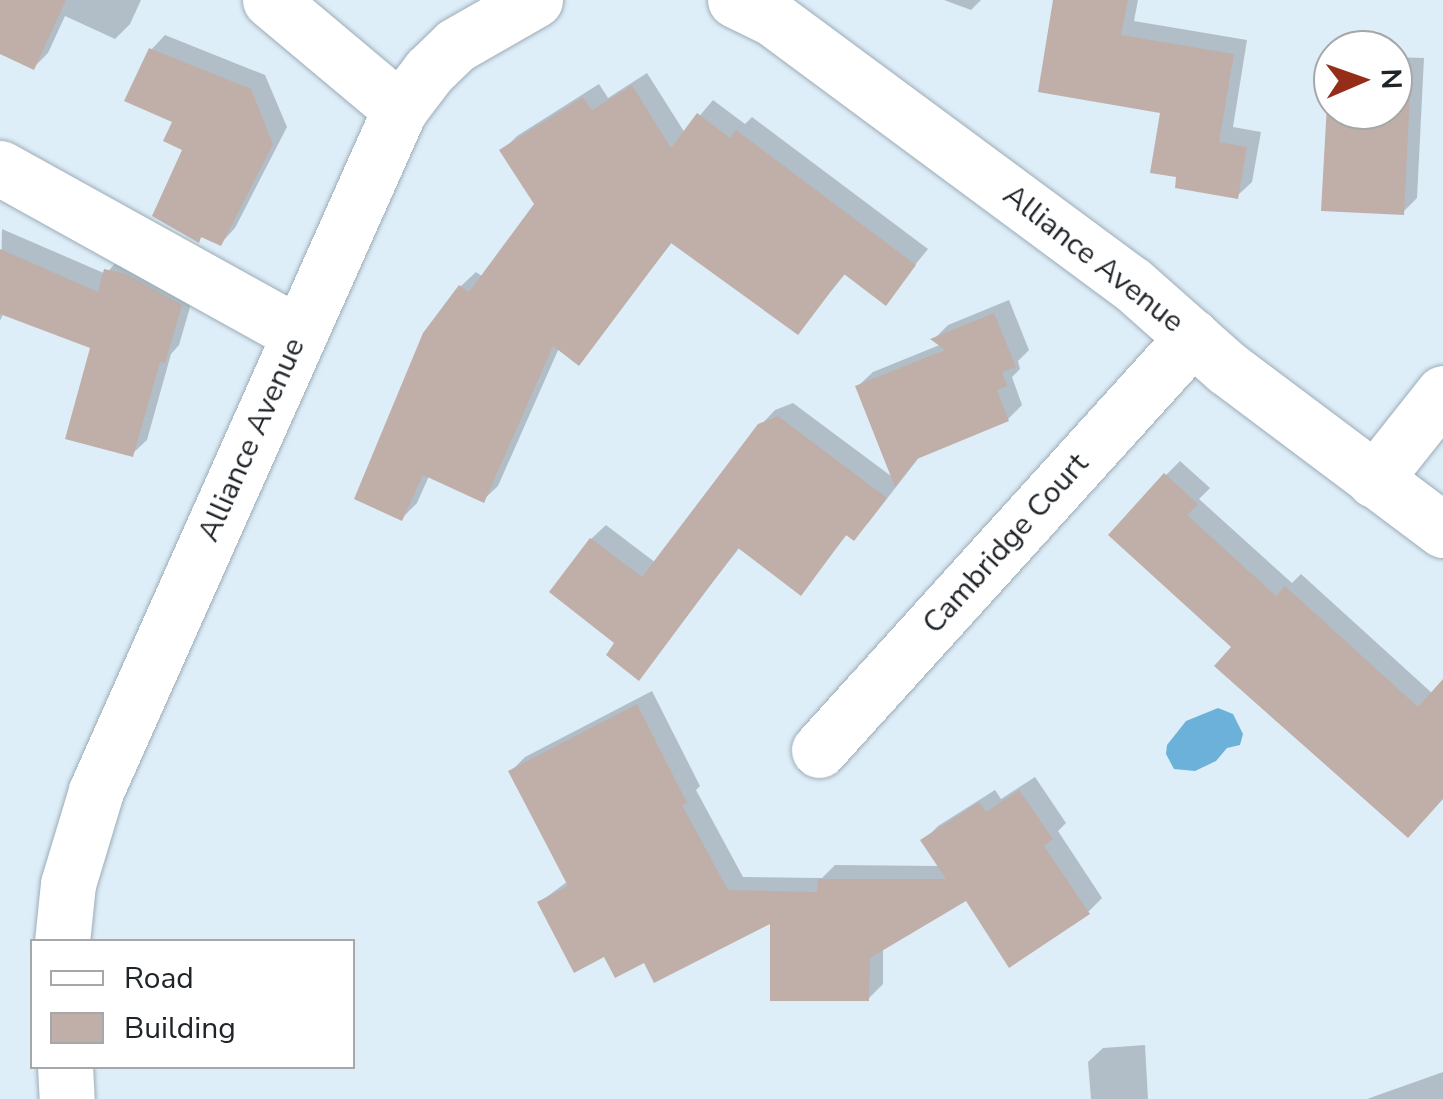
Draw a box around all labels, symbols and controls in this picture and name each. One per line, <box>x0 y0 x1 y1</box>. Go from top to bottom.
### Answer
north arrow <box>1313 30 1413 130</box>
text: N <box>1372 68 1410 90</box>
street label: Alliance Avenue <box>996 177 1190 341</box>
street label: Alliance Avenue <box>191 333 313 547</box>
street label: Cambridge Court <box>916 447 1096 641</box>
legend <box>30 939 355 1069</box>
text: Road <box>124 958 194 999</box>
text: Building <box>124 1008 236 1049</box>

